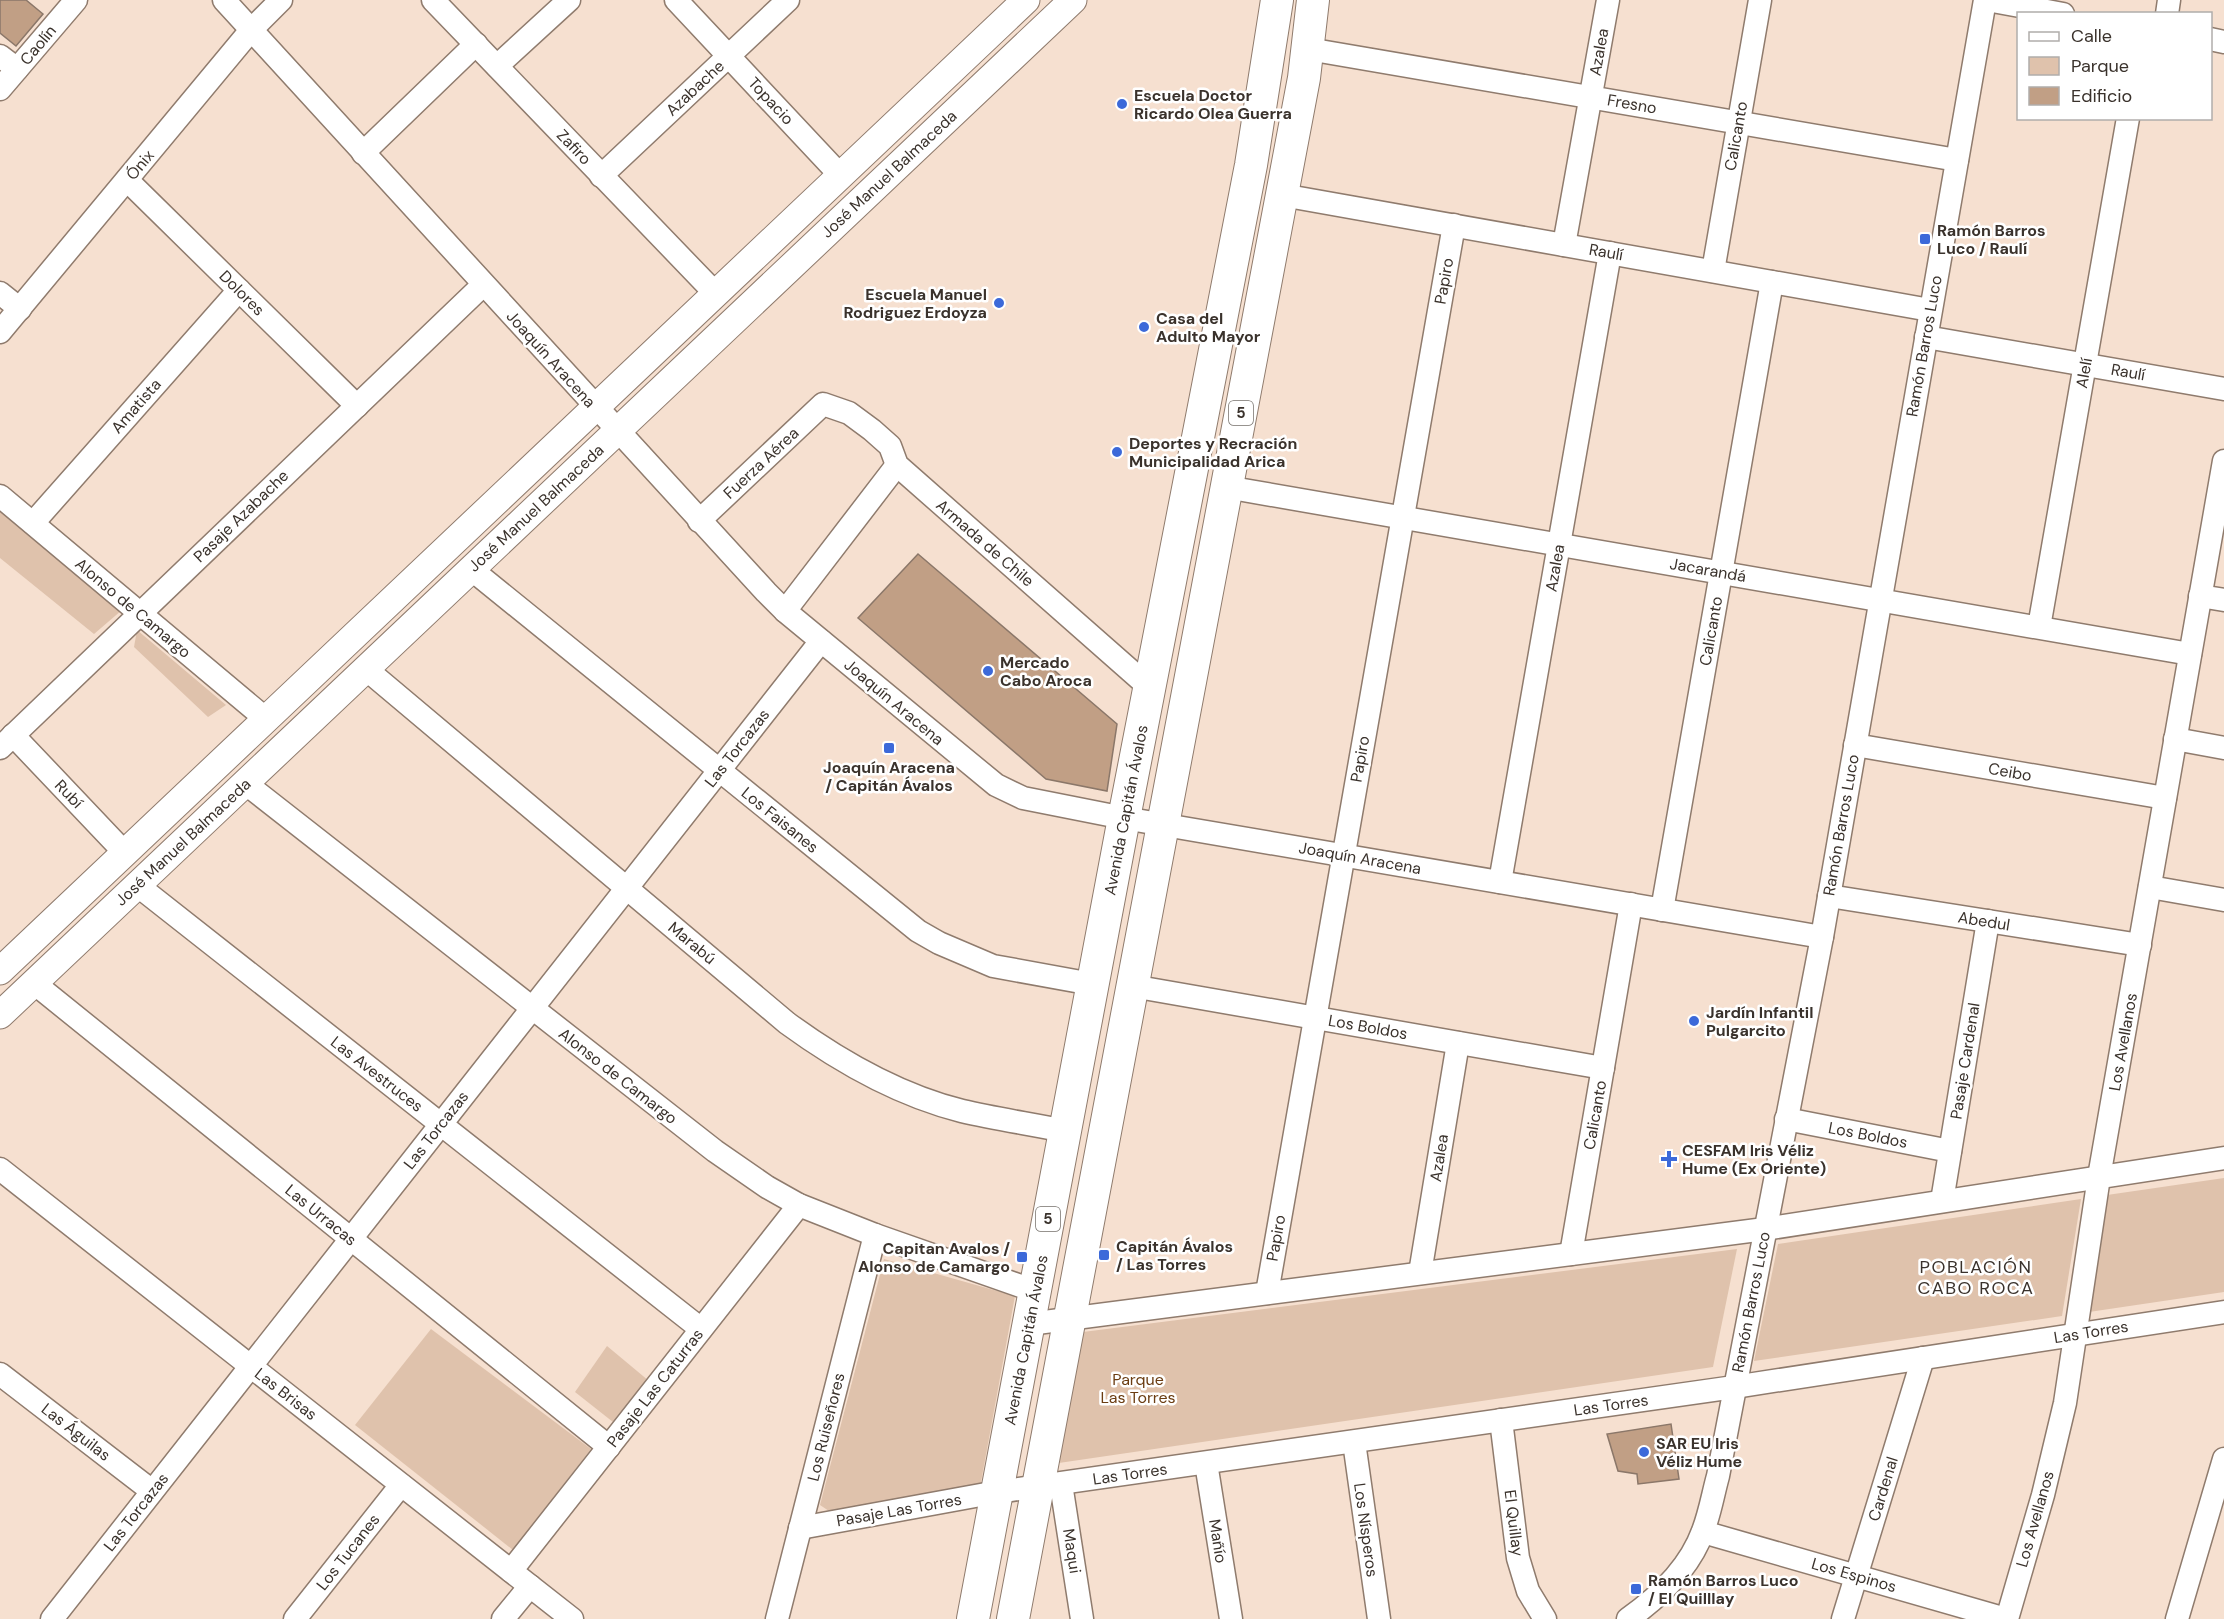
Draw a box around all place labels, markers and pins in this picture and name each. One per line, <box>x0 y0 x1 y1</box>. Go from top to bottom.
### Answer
place label: Escuela Doctor Ricardo Olea Guerra <box>1134 85 1292 124</box>
marker: Escuela Doctor Ricardo Olea Guerra <box>1115 97 1129 111</box>
place label: Ramón Barros Luco / Raulí <box>1937 220 2045 259</box>
marker: Ramón Barros Luco / Raulí <box>1918 232 1932 246</box>
place label: Escuela Manuel Rodriguez Erdoyza <box>843 284 987 323</box>
marker: Escuela Manuel Rodriguez Erdoyza <box>992 296 1006 310</box>
place label: Casa del Adulto Mayor <box>1156 308 1261 347</box>
marker: Casa del Adulto Mayor <box>1137 320 1151 334</box>
place label: Deportes y Recración Municipalidad Arica <box>1129 433 1297 472</box>
marker: Deportes y Recración Municipalidad Arica <box>1110 445 1124 459</box>
place label: Mercado Cabo Aroca <box>1000 652 1092 691</box>
marker: Mercado Cabo Aroca <box>981 664 995 678</box>
marker: Joaquín Aracena / Capitán Ávalos <box>882 741 896 755</box>
place label: Joaquín Aracena / Capitán Ávalos <box>823 757 955 796</box>
place label: Jardín Infantil Pulgarcito <box>1706 1002 1814 1041</box>
marker: Jardín Infantil Pulgarcito <box>1687 1014 1701 1028</box>
place label: CESFAM Iris Véliz Hume (Ex Oriente) <box>1682 1140 1826 1179</box>
marker: CESFAM Iris Véliz Hume (Ex Oriente) <box>1660 1150 1678 1168</box>
place label: Capitán Ávalos / Las Torres <box>1116 1236 1233 1275</box>
place label: Capitan Avalos / Alonso de Camargo <box>858 1238 1010 1277</box>
marker: Capitán Ávalos / Las Torres <box>1097 1248 1111 1262</box>
marker: Capitan Avalos / Alonso de Camargo <box>1015 1250 1029 1264</box>
place label: SAR EU Iris Véliz Hume <box>1656 1433 1742 1472</box>
marker: SAR EU Iris Véliz Hume <box>1637 1445 1651 1459</box>
place label: Ramón Barros Luco / El Quilllay <box>1648 1570 1798 1609</box>
marker: Ramón Barros Luco / El Quilllay <box>1629 1582 1643 1596</box>

